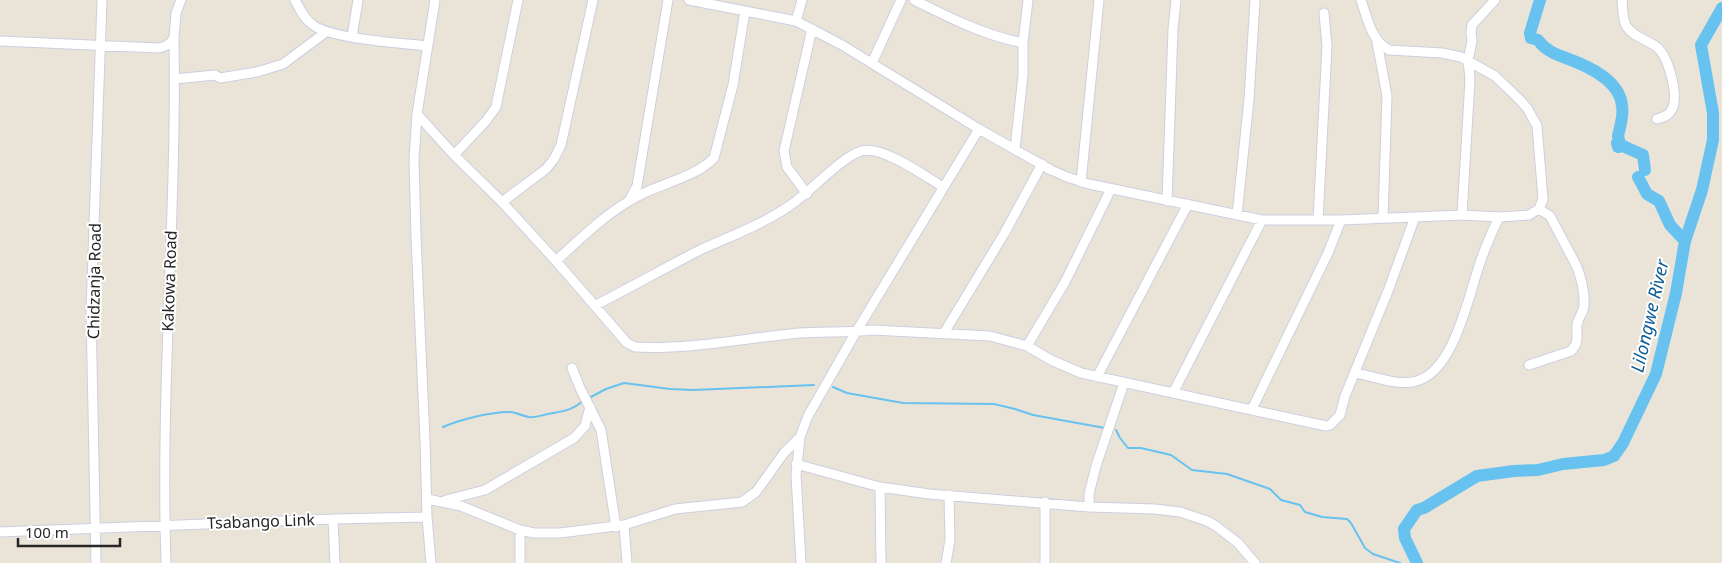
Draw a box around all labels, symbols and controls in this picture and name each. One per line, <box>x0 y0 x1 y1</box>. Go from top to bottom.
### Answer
street label: Chidzanja Road <box>82 223 106 339</box>
street label: Kakowa Road <box>156 230 182 332</box>
water label: Lilongwe River <box>1624 256 1674 375</box>
street label: Tsabango Link <box>207 508 316 534</box>
scale bar <box>18 516 120 548</box>
text: 100 m <box>25 522 69 542</box>

